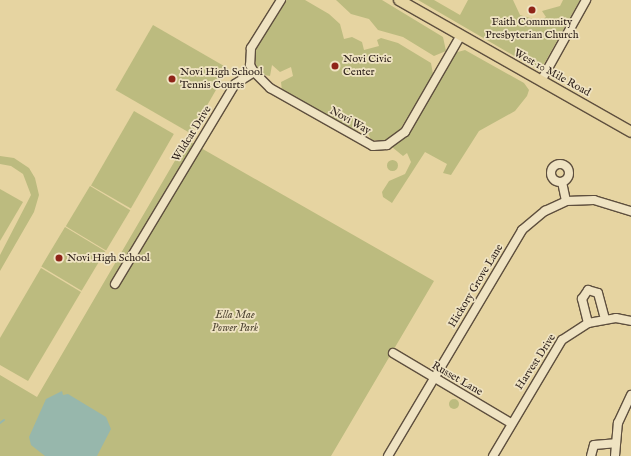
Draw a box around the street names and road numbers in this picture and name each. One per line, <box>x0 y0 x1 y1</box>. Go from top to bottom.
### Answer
street label: West 10 Mile Road <box>511 47 593 99</box>
street label: Wildcat Drive <box>170 104 214 164</box>
street label: Novi Way <box>327 104 373 138</box>
street label: Hickory Grove Lane <box>446 242 506 330</box>
street label: Harvest Drive <box>513 332 559 392</box>
street label: Russet Lane <box>429 359 485 399</box>

